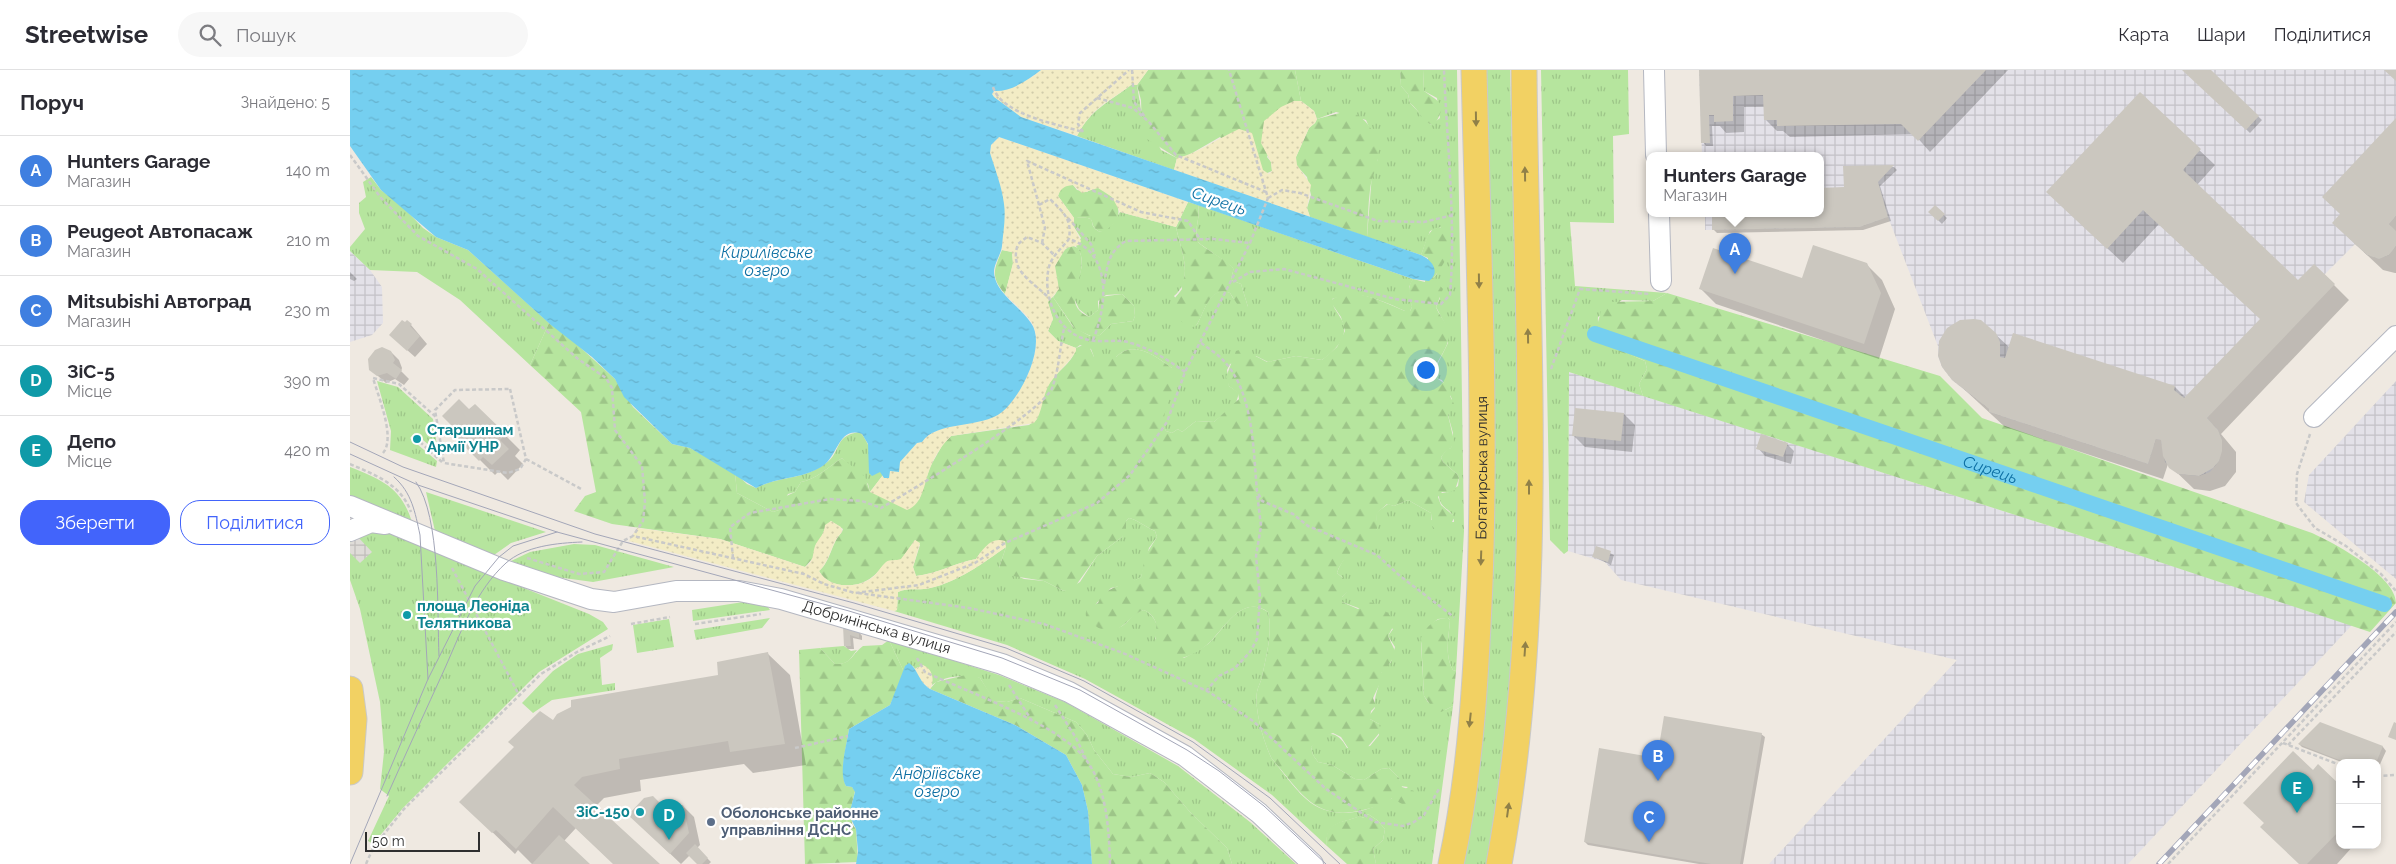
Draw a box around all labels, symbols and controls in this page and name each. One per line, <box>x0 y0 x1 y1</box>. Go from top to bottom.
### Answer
search box <box>178 12 528 57</box>
text: Streetwise <box>25 20 148 49</box>
icon: search <box>196 21 224 49</box>
text: Пошук <box>236 24 296 46</box>
text: Карта <box>2118 24 2169 45</box>
text: Шари <box>2197 24 2246 45</box>
text: Поділитися <box>2274 24 2371 45</box>
text: Поруч <box>20 90 84 115</box>
text: Знайдено: 5 <box>240 93 330 112</box>
one-way arrow <box>1472 111 1480 127</box>
text: Hunters Garage <box>67 150 211 172</box>
popup <box>1646 152 1824 217</box>
text: A <box>31 161 41 180</box>
text: 140 m <box>286 161 330 180</box>
text: Hunters Garage <box>1663 164 1807 186</box>
one-way arrow <box>1521 166 1529 182</box>
text: Магазин <box>67 172 131 191</box>
water label: Сирець <box>1189 183 1249 219</box>
text: Магазин <box>1663 186 1727 205</box>
text: Peugeot Автопасаж <box>67 220 253 242</box>
text: B <box>31 231 41 250</box>
text: 210 m <box>286 231 330 250</box>
pin: A <box>1719 233 1751 274</box>
text: Магазин <box>67 242 131 261</box>
water label: Кирилівське озеро <box>721 243 813 280</box>
one-way arrow <box>1475 273 1483 289</box>
text: Mitsubishi Автоград <box>67 290 251 312</box>
text: C <box>31 301 41 320</box>
text: 230 m <box>285 301 330 320</box>
text: Магазин <box>67 312 131 331</box>
one-way arrow <box>1524 328 1532 344</box>
your location <box>1413 357 1439 383</box>
text: ЗіС-5 <box>67 360 115 382</box>
text: D <box>30 371 42 390</box>
text: 390 m <box>284 371 330 390</box>
text: Місце <box>67 382 112 401</box>
street label: Богатирська вулиця <box>1472 396 1491 540</box>
place label: Старшинам Армії УНР <box>427 421 514 456</box>
text: Депо <box>67 430 116 452</box>
marker: Старшинам Армії УНР <box>411 433 423 445</box>
text: E <box>31 441 41 460</box>
text: 420 m <box>284 441 330 460</box>
water label: Сирець <box>1961 451 2020 487</box>
text: Місце <box>67 452 112 471</box>
one-way arrow <box>1525 478 1533 494</box>
button: Зберегти <box>20 500 170 545</box>
button: Поділитися <box>180 500 330 545</box>
one-way arrow <box>1476 550 1484 566</box>
place label: площа Леоніда Телятникова <box>417 597 530 632</box>
street label: Добринінська вулиця <box>800 597 953 657</box>
marker: площа Леоніда Телятникова <box>401 609 413 621</box>
one-way arrow <box>1521 641 1529 657</box>
one-way arrow <box>1466 712 1474 728</box>
pin: B <box>1642 740 1674 781</box>
map controls <box>2336 759 2381 849</box>
button: + <box>2336 759 2381 804</box>
water label: Андріївське озеро <box>892 764 981 801</box>
pin: E <box>2281 772 2313 813</box>
pin: D <box>653 799 685 840</box>
pin: C <box>1633 801 1665 842</box>
one-way arrow <box>1504 802 1512 818</box>
place label: ЗіС-150 <box>576 803 630 821</box>
place label: Оболонське районне управління ДСНС <box>721 804 878 839</box>
button: − <box>2336 804 2381 849</box>
marker: ЗіС-150 <box>634 806 646 818</box>
marker: Оболонське районне управління ДСНС <box>705 816 717 828</box>
scale bar <box>365 829 480 852</box>
text: 50 m <box>372 833 405 849</box>

